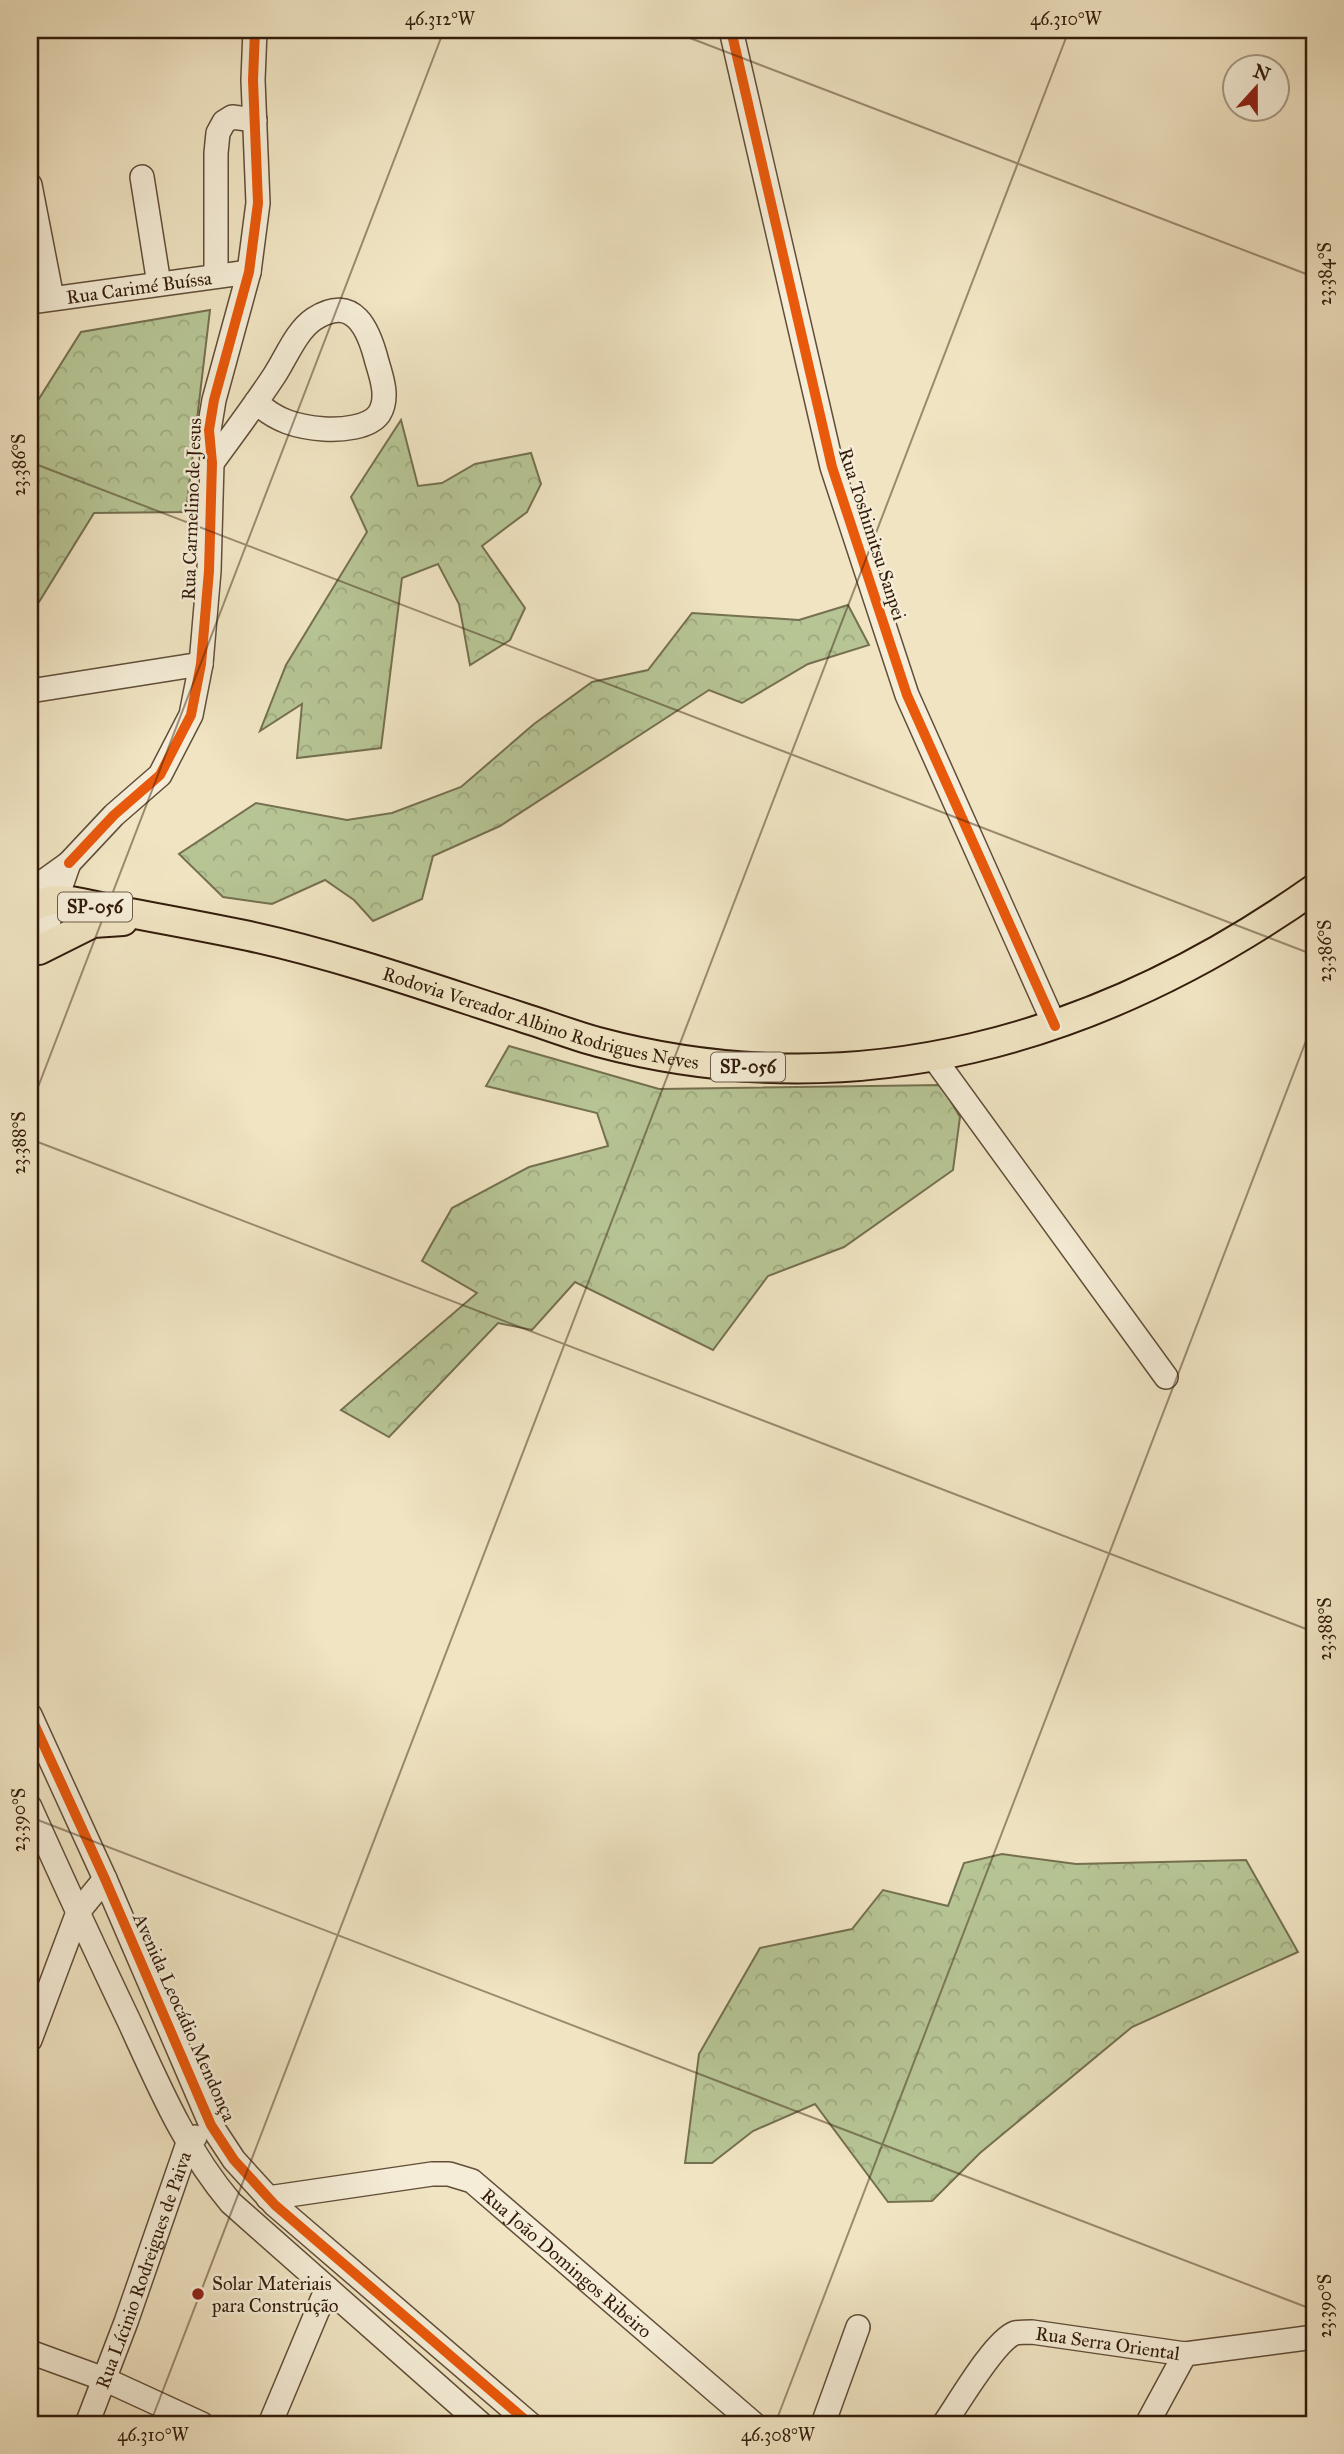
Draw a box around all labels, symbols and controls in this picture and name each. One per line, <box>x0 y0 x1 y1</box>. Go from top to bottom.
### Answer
text: 46.312°W <box>405 8 476 30</box>
text: 46.310°W <box>1030 8 1103 30</box>
north arrow <box>1222 52 1292 122</box>
text: N <box>1250 59 1274 86</box>
text: 23.384°S <box>1314 242 1336 306</box>
street label: Rua Carimé Buíssa <box>65 266 214 309</box>
street label: Rua Carmelino de Jesus <box>177 417 207 601</box>
text: 23.386°S <box>8 434 30 496</box>
street label: Rua Toshimitsu Sanpei <box>834 445 911 623</box>
road number: SP-056 <box>58 893 132 922</box>
text: 23.386°S <box>1314 920 1336 982</box>
street label: Rodovia Vereador Albino Rodrigues Neves <box>380 962 700 1074</box>
road number: SP-056 <box>711 1052 785 1082</box>
text: 23.388°S <box>8 1111 30 1175</box>
text: 23.388°S <box>1314 1597 1336 1661</box>
text: 23.390°S <box>8 1788 30 1852</box>
street label: Avenida Leocádio Mendonça <box>128 1909 241 2126</box>
street label: Rua Lícinio Rodreigues de Paiva <box>91 2147 197 2392</box>
street label: Rua João Domingos Ribeiro <box>477 2183 657 2343</box>
place label: Solar Materiais para Construção <box>211 2272 339 2317</box>
text: 23.390°S <box>1314 2274 1336 2338</box>
marker: Solar Materiais para Construção <box>190 2286 206 2302</box>
street label: Rua Serra Oriental <box>1034 2322 1182 2365</box>
text: 46.310°W <box>117 2424 190 2446</box>
text: 46.308°W <box>741 2424 816 2446</box>

